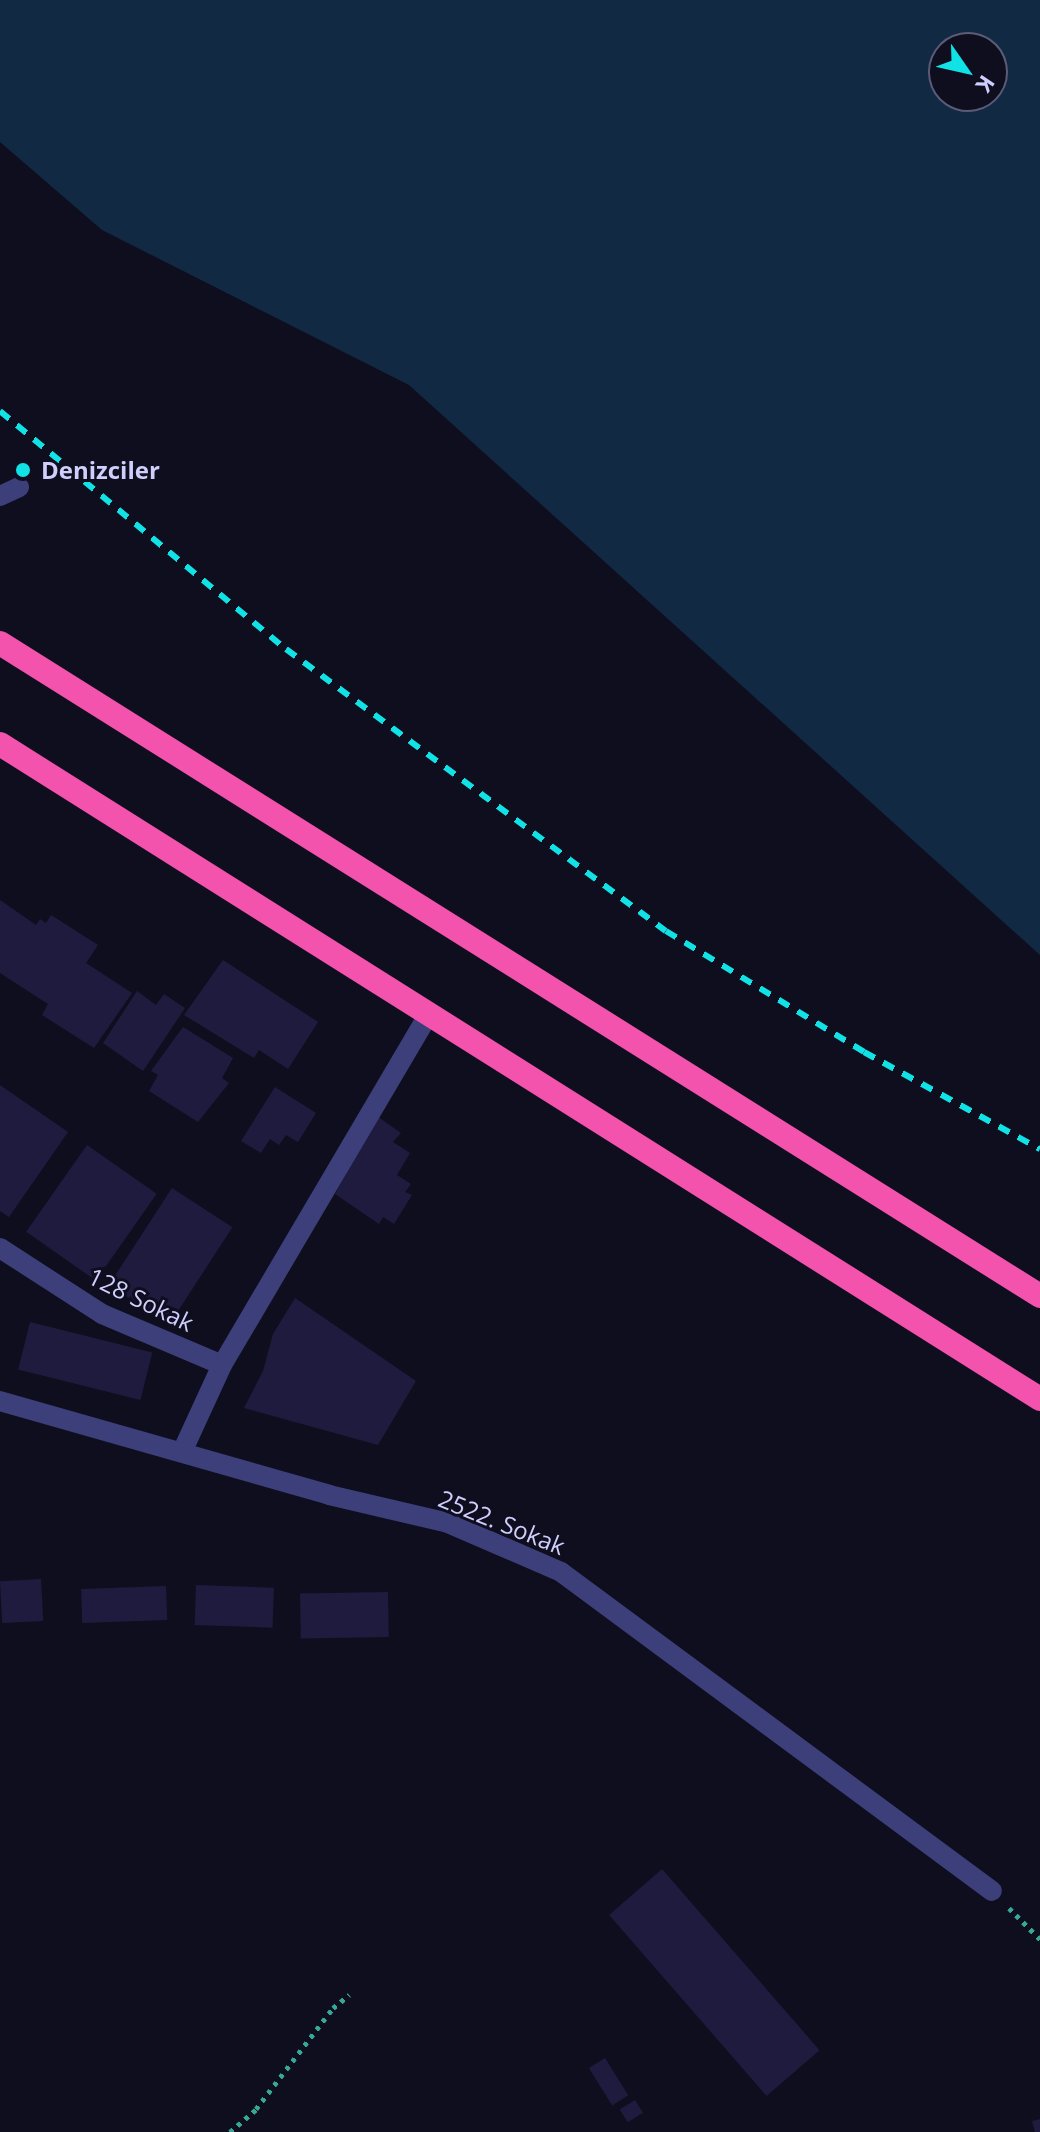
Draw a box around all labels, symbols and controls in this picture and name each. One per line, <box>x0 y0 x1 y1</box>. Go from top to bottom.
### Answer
north arrow <box>928 32 1008 112</box>
text: K <box>970 70 1003 99</box>
place label: Denizciler <box>41 456 160 484</box>
marker: Denizciler <box>12 459 34 481</box>
street label: 128 Sokak <box>84 1261 198 1337</box>
street label: 2522. Sokak <box>435 1484 569 1560</box>

